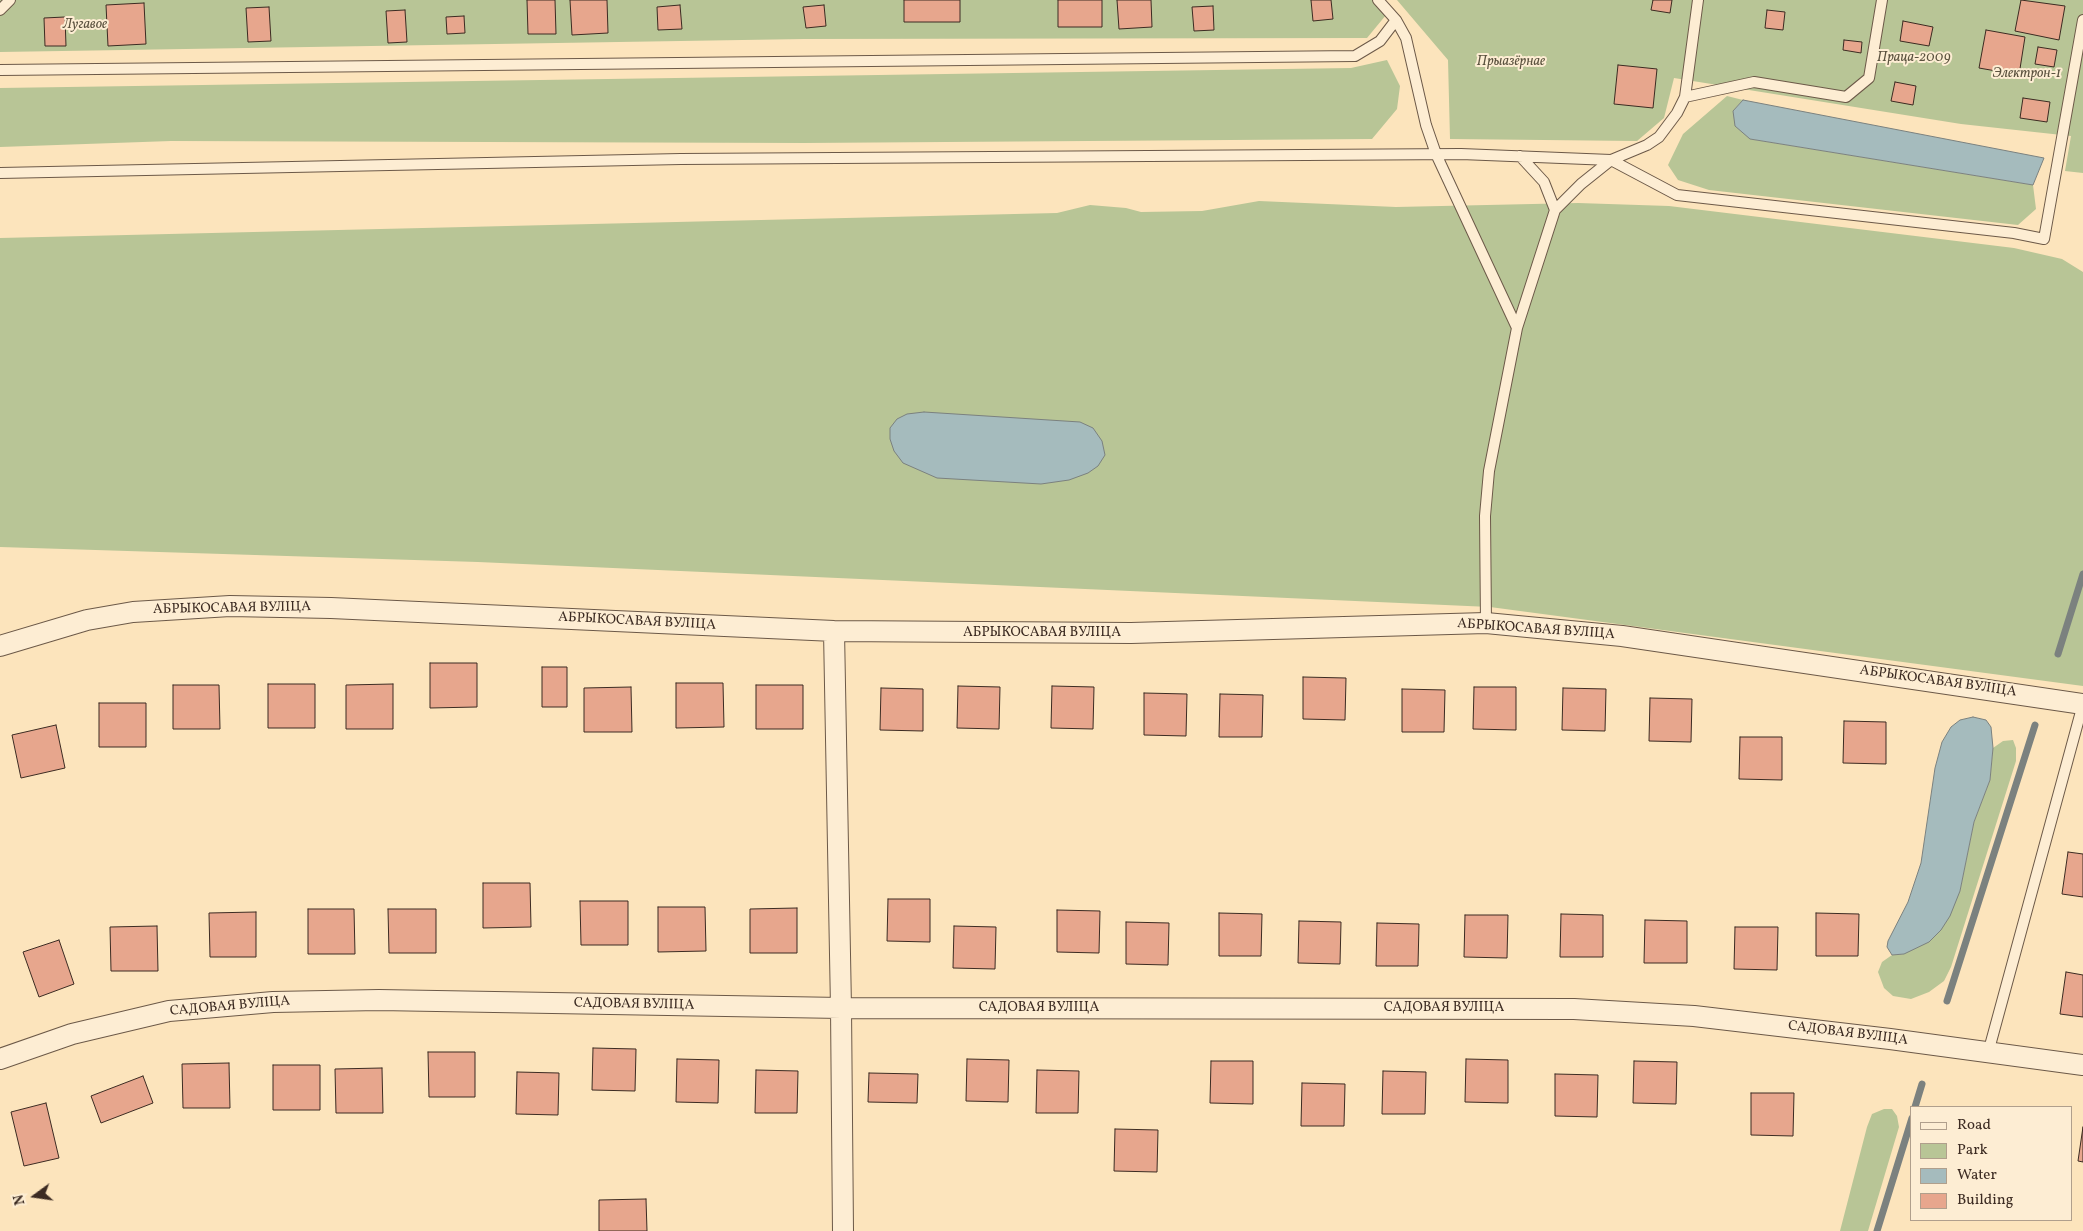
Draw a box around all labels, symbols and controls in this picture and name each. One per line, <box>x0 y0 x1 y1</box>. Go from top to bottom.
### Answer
park label: Лугавое <box>63 17 107 33</box>
park label: Праца-2009 <box>1877 50 1951 66</box>
park label: Прыазёрнае <box>1477 54 1545 70</box>
park label: Электрон-1 <box>1993 66 2061 82</box>
street label: АБРЫКОСАВАЯ ВУЛІЦА <box>153 599 311 619</box>
street label: АБРЫКОСАВАЯ ВУЛІЦА <box>558 609 716 635</box>
street label: АБРЫКОСАВАЯ ВУЛІЦА <box>1457 616 1615 644</box>
street label: АБРЫКОСАВАЯ ВУЛІЦА <box>963 625 1121 641</box>
street label: АБРЫКОСАВАЯ ВУЛІЦА <box>1859 663 2017 701</box>
street label: САДОВАЯ ВУЛІЦА <box>169 993 291 1021</box>
street label: САДОВАЯ ВУЛІЦА <box>574 996 694 1014</box>
street label: САДОВАЯ ВУЛІЦА <box>979 1000 1099 1016</box>
street label: САДОВАЯ ВУЛІЦА <box>1384 1000 1504 1016</box>
street label: САДОВАЯ ВУЛІЦА <box>1787 1018 1909 1050</box>
legend <box>1910 1106 2073 1221</box>
text: Road <box>1957 1115 1991 1136</box>
text: Park <box>1957 1140 1988 1161</box>
text: Water <box>1957 1165 1997 1186</box>
north arrow <box>10 1171 60 1221</box>
text: Building <box>1957 1190 2013 1211</box>
text: N <box>10 1193 30 1207</box>

